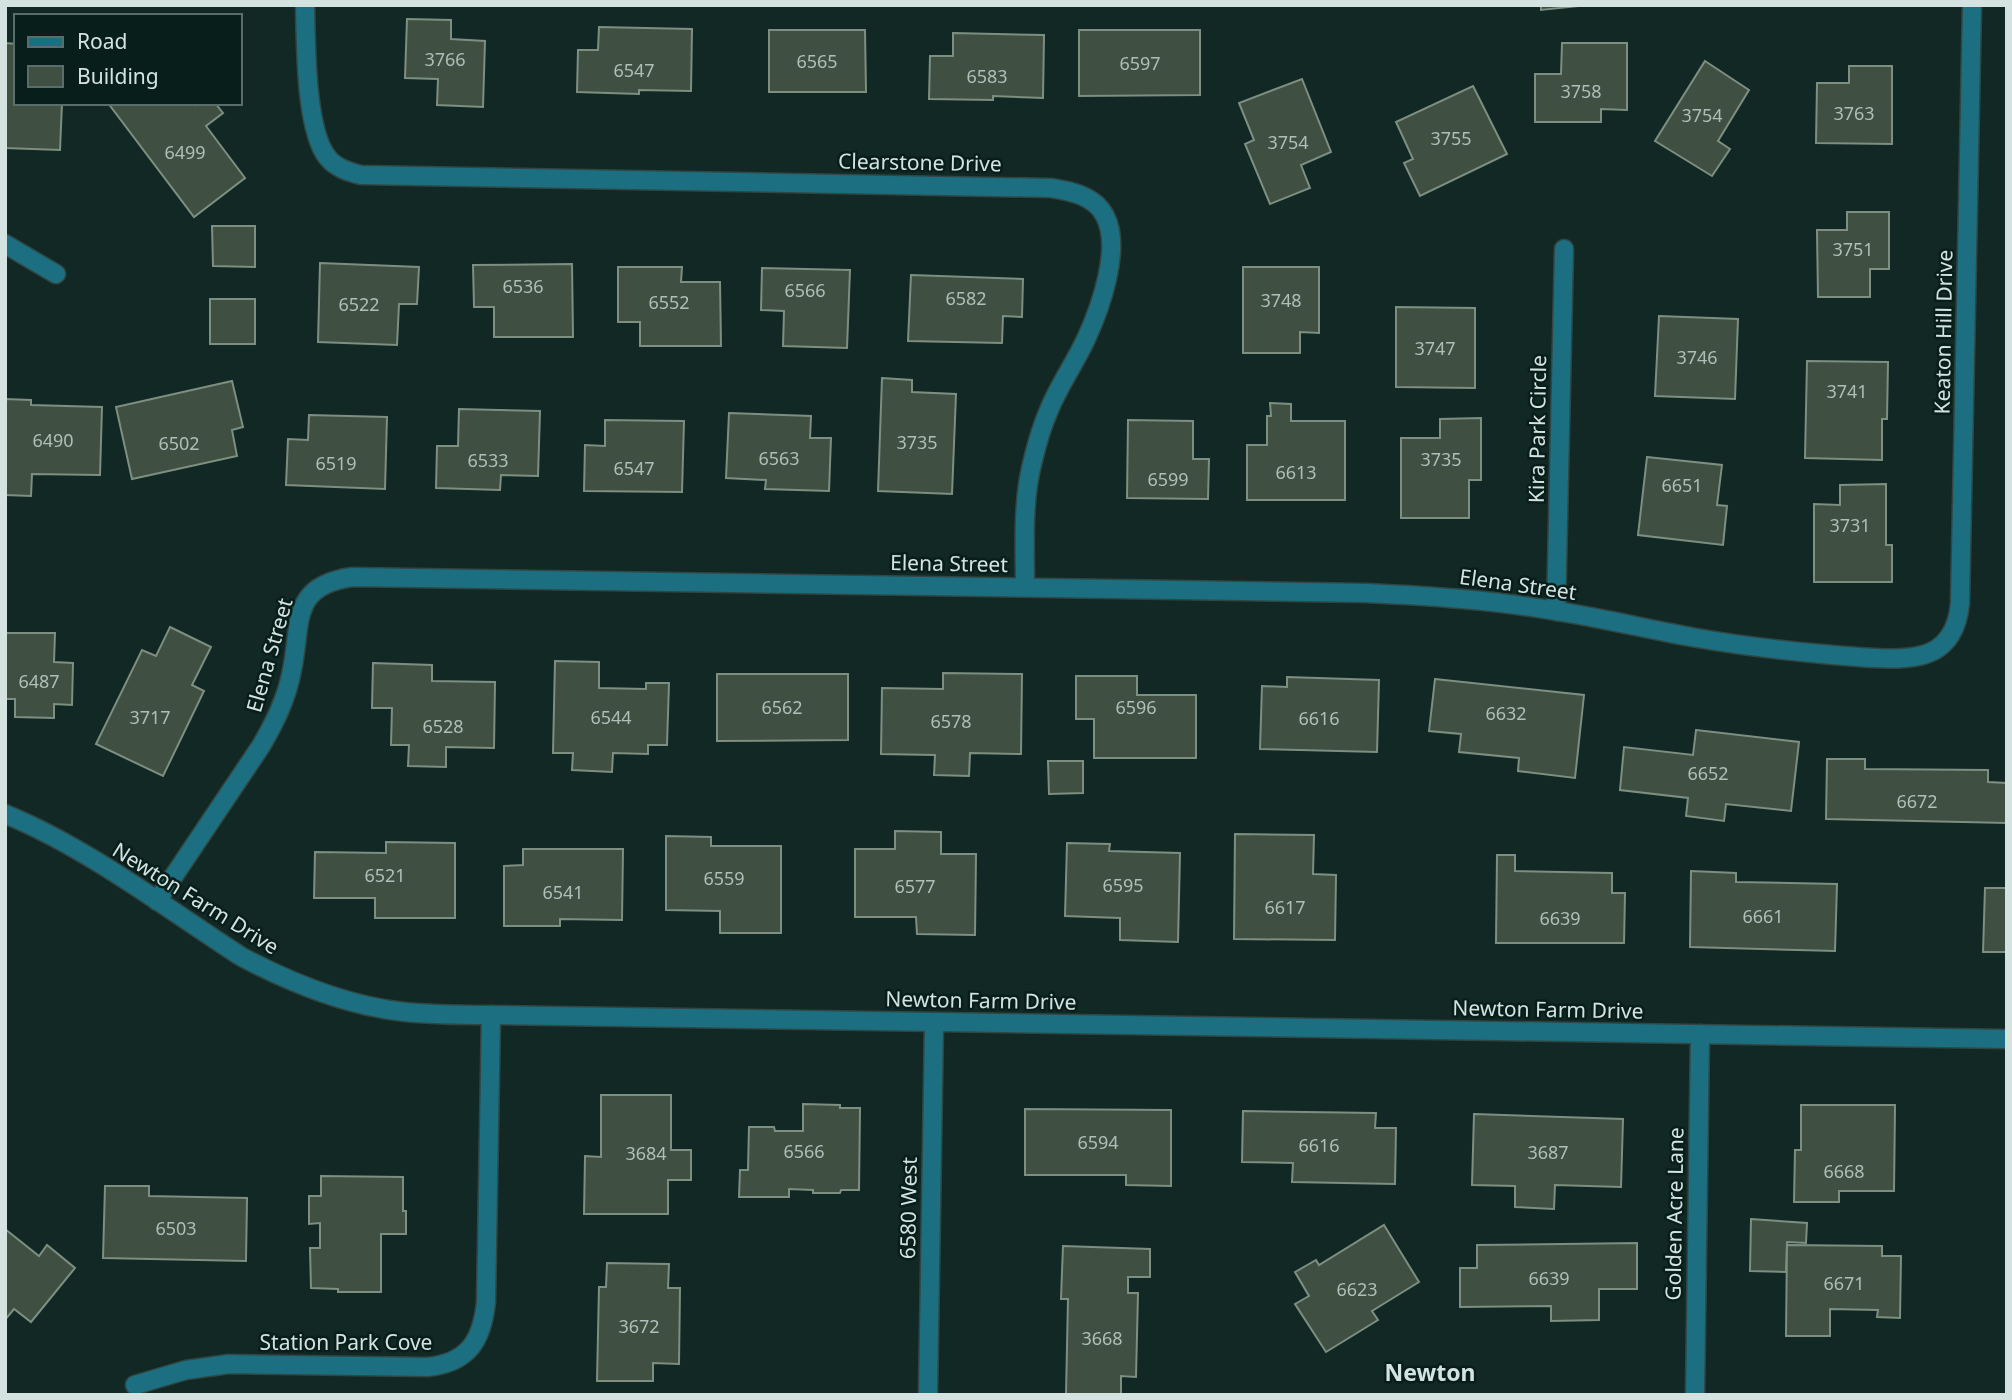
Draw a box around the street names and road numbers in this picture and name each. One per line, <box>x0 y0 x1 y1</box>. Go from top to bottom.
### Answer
street label: Clearstone Drive <box>838 147 1002 177</box>
street label: Keaton Hill Drive <box>1928 249 1958 415</box>
street label: Kira Park Circle <box>1522 355 1552 503</box>
street label: Elena Street <box>890 548 1009 578</box>
street label: Elena Street <box>1458 562 1579 606</box>
street label: Elena Street <box>239 594 299 715</box>
street label: Newton Farm Drive <box>108 836 284 960</box>
street label: Newton Farm Drive <box>885 984 1077 1016</box>
street label: Newton Farm Drive <box>1452 993 1644 1025</box>
street label: Golden Acre Lane <box>1658 1127 1690 1301</box>
street label: 6580 West <box>893 1156 923 1259</box>
street label: Station Park Cove <box>260 1328 432 1356</box>

